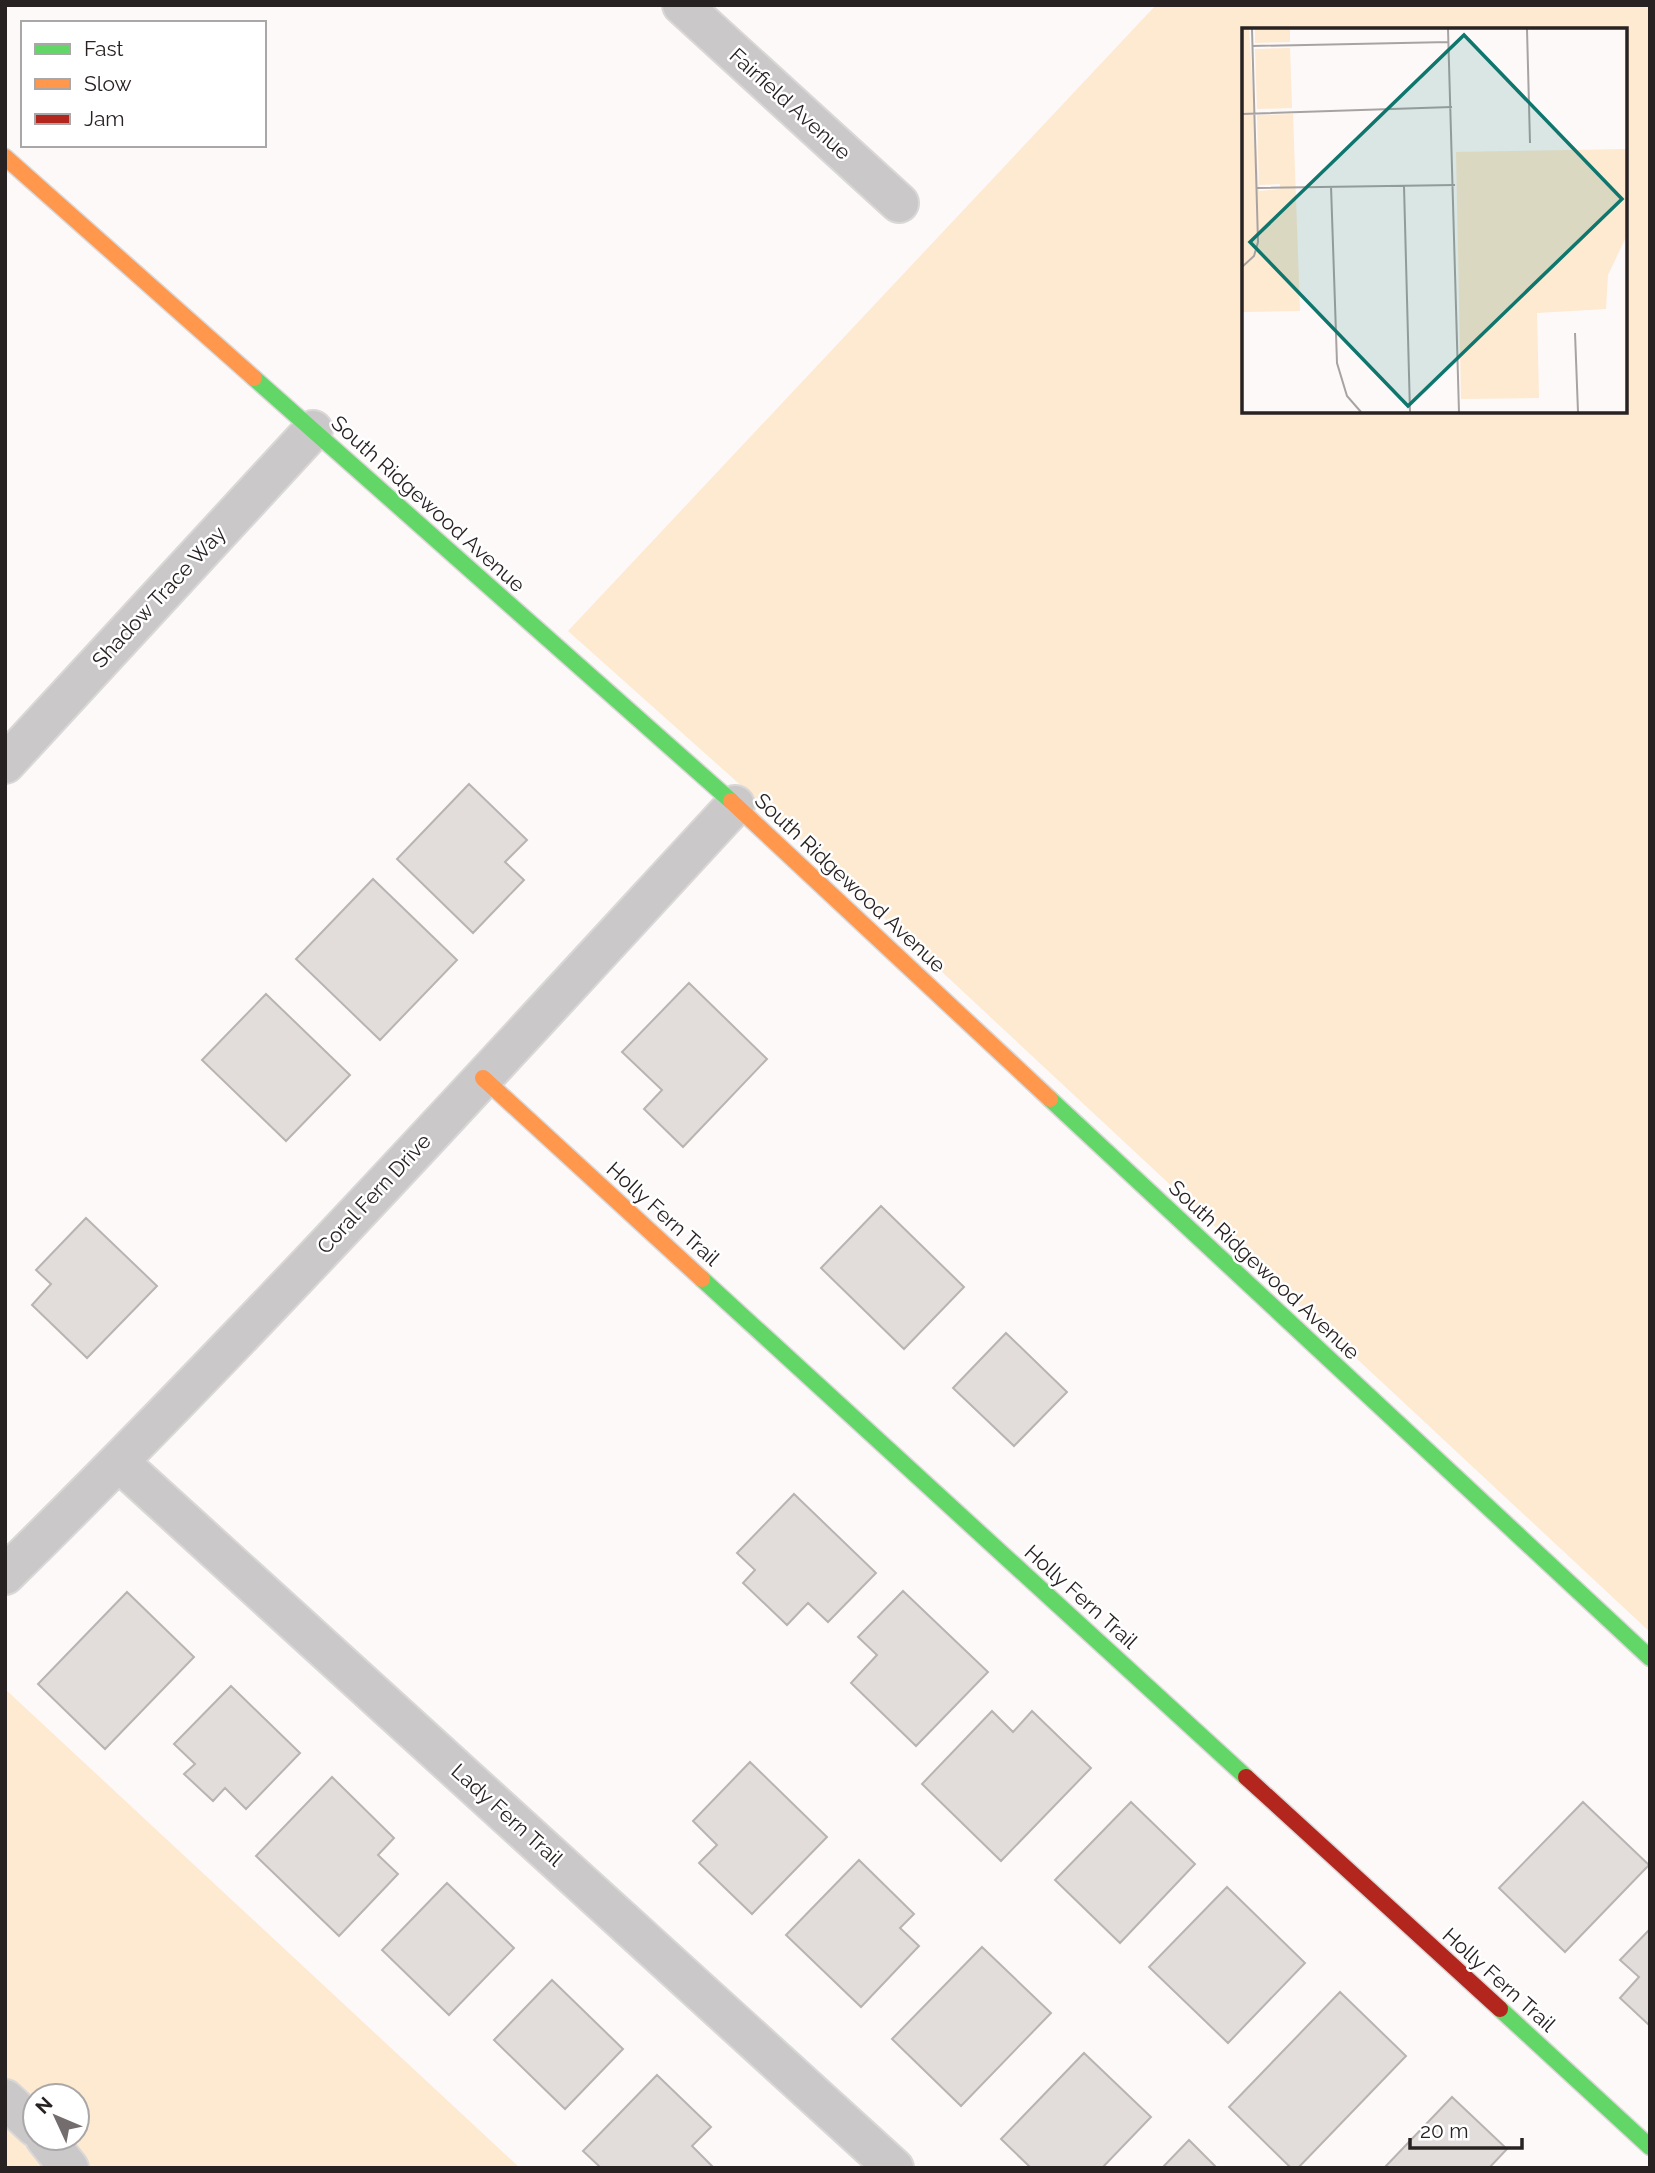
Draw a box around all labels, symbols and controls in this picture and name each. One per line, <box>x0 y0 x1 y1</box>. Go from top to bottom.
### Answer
legend <box>21 21 266 147</box>
inset map <box>1242 28 1627 413</box>
text: Fast <box>84 36 124 61</box>
street label: Fairfield Avenue <box>725 43 856 165</box>
text: Slow <box>84 71 132 96</box>
text: Jam <box>84 106 125 131</box>
street label: South Ridgewood Avenue <box>326 410 530 597</box>
street label: Shadow Trace Way <box>87 521 231 673</box>
street label: South Ridgewood Avenue <box>750 788 951 978</box>
street label: Coral Fern Drive <box>312 1128 436 1259</box>
street label: Holly Fern Trail <box>602 1156 725 1271</box>
street label: South Ridgewood Avenue <box>1164 1175 1365 1365</box>
street label: Holly Fern Trail <box>1020 1539 1143 1654</box>
street label: Lady Fern Trail <box>446 1758 568 1871</box>
street label: Holly Fern Trail <box>1438 1922 1561 2037</box>
north arrow <box>21 2082 91 2152</box>
text: N <box>31 2092 57 2118</box>
scale bar <box>1410 2106 1522 2150</box>
text: 20 m <box>1420 2118 1468 2143</box>

